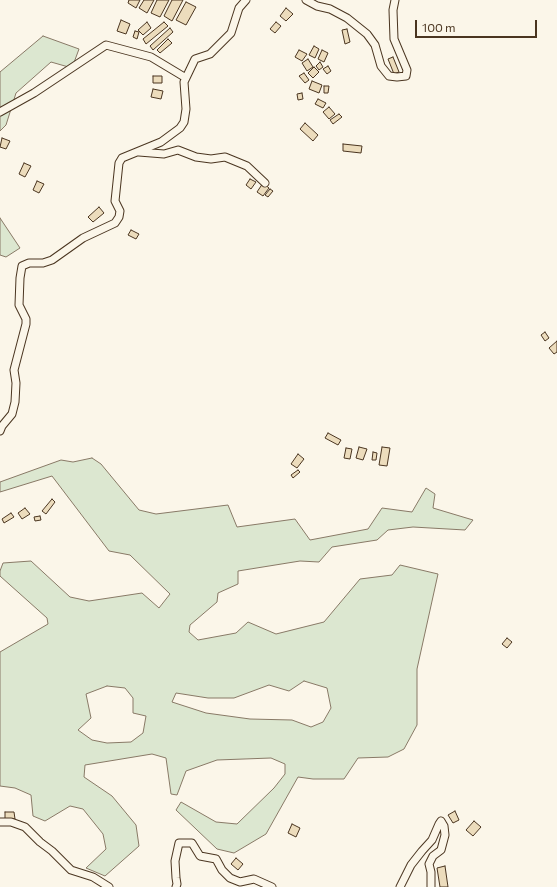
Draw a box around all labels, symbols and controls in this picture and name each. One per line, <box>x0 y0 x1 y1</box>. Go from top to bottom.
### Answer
scale bar <box>417 12 539 38</box>
text: 100 m <box>422 20 456 34</box>

